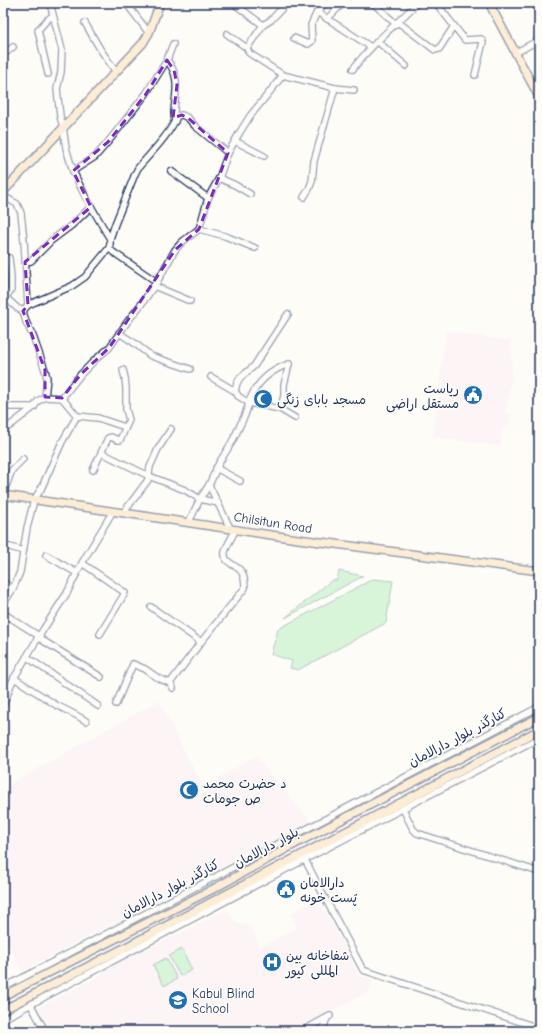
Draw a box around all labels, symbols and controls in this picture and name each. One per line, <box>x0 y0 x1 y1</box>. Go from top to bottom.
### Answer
place label: ریاست مستقل اراضی <box>386 381 459 413</box>
public building icon: ریاست مستقل اراضی <box>462 384 484 406</box>
mosque icon: مسجد بابای زنگی <box>252 388 274 410</box>
place label: مسجد بابای زنگی <box>277 392 366 409</box>
street label: Chilsitun Road <box>233 509 313 536</box>
street label: کنارگذر بلوار دارالامان <box>406 705 509 770</box>
place label: د حضرت محمد ص جومات <box>203 776 287 807</box>
mosque icon: د حضرت محمد ص جومات <box>178 779 200 801</box>
street label: بلوار دارالامان <box>231 824 301 872</box>
street label: کنارگذر بلوار دارالامان <box>119 856 222 921</box>
place label: دارالامان پُست خونه <box>300 875 357 906</box>
public building icon: دارالامان پُست خونه <box>275 878 297 900</box>
place label: شفاخانه بین المللی کیور <box>285 948 349 980</box>
hospital icon: شفاخانه بین المللی کیور <box>261 951 283 973</box>
place label: Kabul Blind School <box>192 986 255 1016</box>
school or university icon: Kabul Blind School <box>167 989 189 1011</box>

